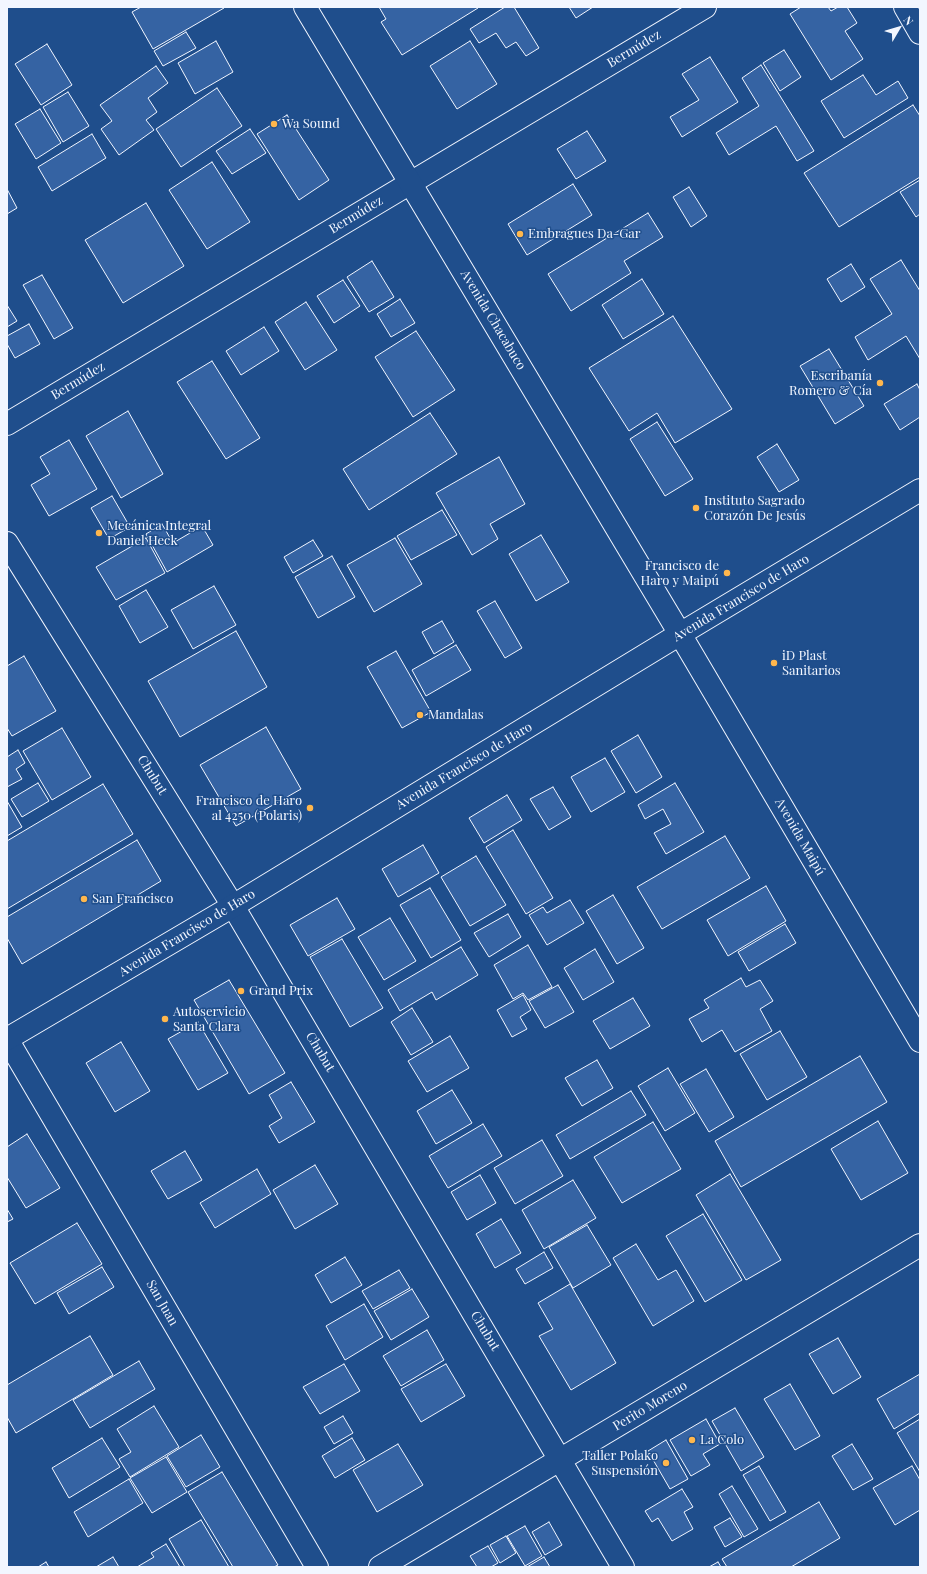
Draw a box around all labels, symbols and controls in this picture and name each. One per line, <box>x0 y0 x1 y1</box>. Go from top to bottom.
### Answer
north arrow <box>879 8 919 48</box>
text: N <box>900 13 917 28</box>
street label: Bermúdez <box>604 27 664 71</box>
place label: Wa Sound <box>282 116 340 132</box>
marker: Wa Sound <box>269 119 279 129</box>
street label: Bermúdez <box>326 193 386 237</box>
place label: Embragues Da-Gar <box>528 226 641 242</box>
marker: Embragues Da-Gar <box>515 229 525 239</box>
street label: Avenida Chacabuco <box>457 267 529 373</box>
street label: Bermúdez <box>48 359 108 403</box>
place label: Escribanía Romero & Cía <box>789 368 872 399</box>
marker: Escribanía Romero & Cía <box>875 378 885 388</box>
place label: Instituto Sagrado Corazón De Jesús <box>704 493 806 524</box>
marker: Instituto Sagrado Corazón De Jesús <box>691 503 701 513</box>
place label: Mecánica Integral Daniel Heck <box>107 518 211 549</box>
marker: Mecánica Integral Daniel Heck <box>94 528 104 538</box>
street label: Avenida Francisco de Haro <box>670 551 812 645</box>
place label: Francisco de Haro y Maipú <box>640 558 719 589</box>
marker: Francisco de Haro y Maipú <box>722 568 732 578</box>
place label: iD Plast Sanitarios <box>782 648 841 679</box>
marker: iD Plast Sanitarios <box>769 658 779 668</box>
place label: Mandalas <box>428 707 484 723</box>
marker: Mandalas <box>415 710 425 720</box>
street label: Avenida Francisco de Haro <box>393 719 535 813</box>
street label: Chubut <box>134 752 170 798</box>
place label: Francisco de Haro al 4250 (Polaris) <box>196 793 302 824</box>
street label: Avenida Maipú <box>772 796 828 878</box>
marker: Francisco de Haro al 4250 (Polaris) <box>305 803 315 813</box>
street label: Avenida Francisco de Haro <box>116 886 258 980</box>
place label: San Francisco <box>92 891 173 907</box>
marker: San Francisco <box>79 894 89 904</box>
place label: Grand Prix <box>249 983 313 999</box>
marker: Grand Prix <box>236 986 246 996</box>
place label: Autoservicio Santa Clara <box>173 1004 246 1035</box>
marker: Autoservicio Santa Clara <box>160 1014 170 1024</box>
street label: Chubut <box>302 1029 338 1075</box>
street label: San Juan <box>143 1277 181 1329</box>
street label: Chubut <box>467 1308 503 1354</box>
street label: Perito Moreno <box>610 1378 690 1434</box>
place label: La Colo <box>700 1432 744 1448</box>
marker: La Colo <box>687 1435 697 1445</box>
place label: Taller Polako Suspensión <box>582 1448 658 1479</box>
marker: Taller Polako Suspensión <box>661 1458 671 1468</box>

